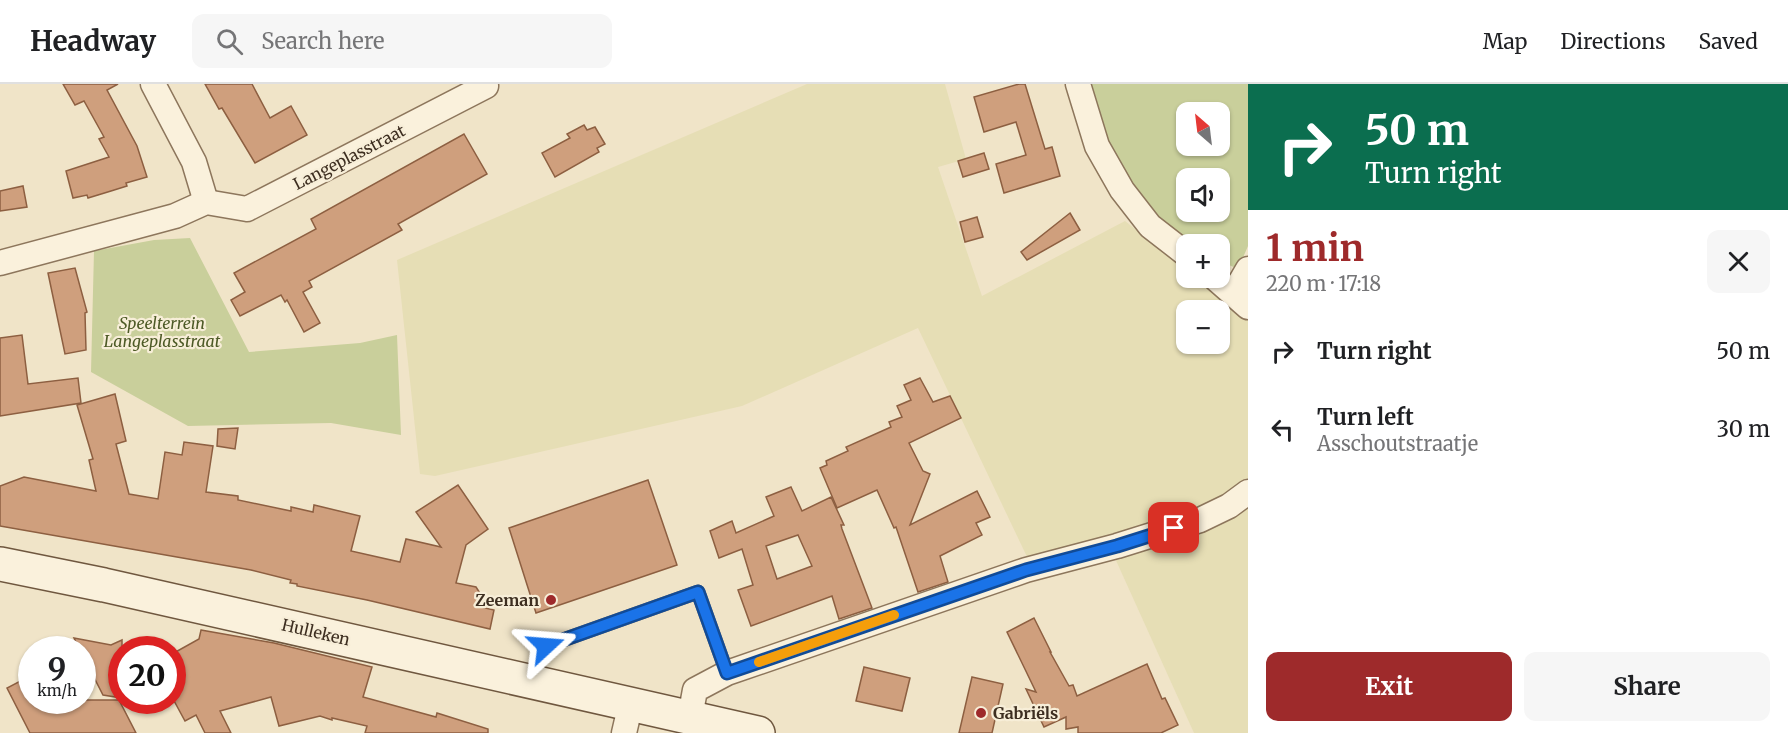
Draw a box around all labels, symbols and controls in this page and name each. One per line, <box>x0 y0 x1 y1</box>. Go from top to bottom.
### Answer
search box <box>192 14 612 68</box>
text: Headway <box>30 23 156 59</box>
icon: search <box>213 25 246 58</box>
text: Search here <box>261 27 385 55</box>
text: Map <box>1483 28 1527 55</box>
text: Directions <box>1560 28 1665 55</box>
text: Saved <box>1698 28 1758 55</box>
north arrow <box>1176 102 1230 156</box>
map controls <box>1176 102 1230 354</box>
text: 50 m <box>1365 104 1469 156</box>
icon: right <box>1266 108 1344 186</box>
street label: Langeplasstraat <box>290 120 409 194</box>
text: Turn right <box>1365 156 1502 190</box>
button: sound <box>1176 168 1230 222</box>
text: 1 min <box>1266 226 1364 271</box>
button: close <box>1707 230 1770 293</box>
button: + <box>1176 234 1230 288</box>
text: 220 m · 17:18 <box>1266 271 1381 296</box>
button: − <box>1176 300 1230 354</box>
park label: Speelterrein Langeplasstraat <box>104 313 221 351</box>
icon: right <box>1266 335 1299 368</box>
text: Turn right <box>1317 337 1431 365</box>
text: 50 m <box>1716 337 1770 365</box>
text: Turn left <box>1317 403 1414 431</box>
icon: left <box>1266 413 1299 446</box>
text: 30 m <box>1716 415 1770 443</box>
text: Asschoutstraatje <box>1317 431 1478 456</box>
pin <box>1148 502 1199 553</box>
icon: arrive <box>1157 511 1190 544</box>
place label: Zeeman <box>475 590 539 610</box>
marker: Zeeman <box>544 593 558 607</box>
street label: Hulleken <box>280 614 352 650</box>
position arrow <box>514 614 578 678</box>
speed limit sign: 20 <box>108 636 186 714</box>
text: 9 <box>48 649 66 687</box>
button: Exit <box>1266 652 1512 721</box>
button: Share <box>1524 652 1770 721</box>
text: km/h <box>37 681 77 700</box>
place label: Gabriëls <box>993 703 1058 723</box>
marker: Gabriëls <box>974 706 988 720</box>

